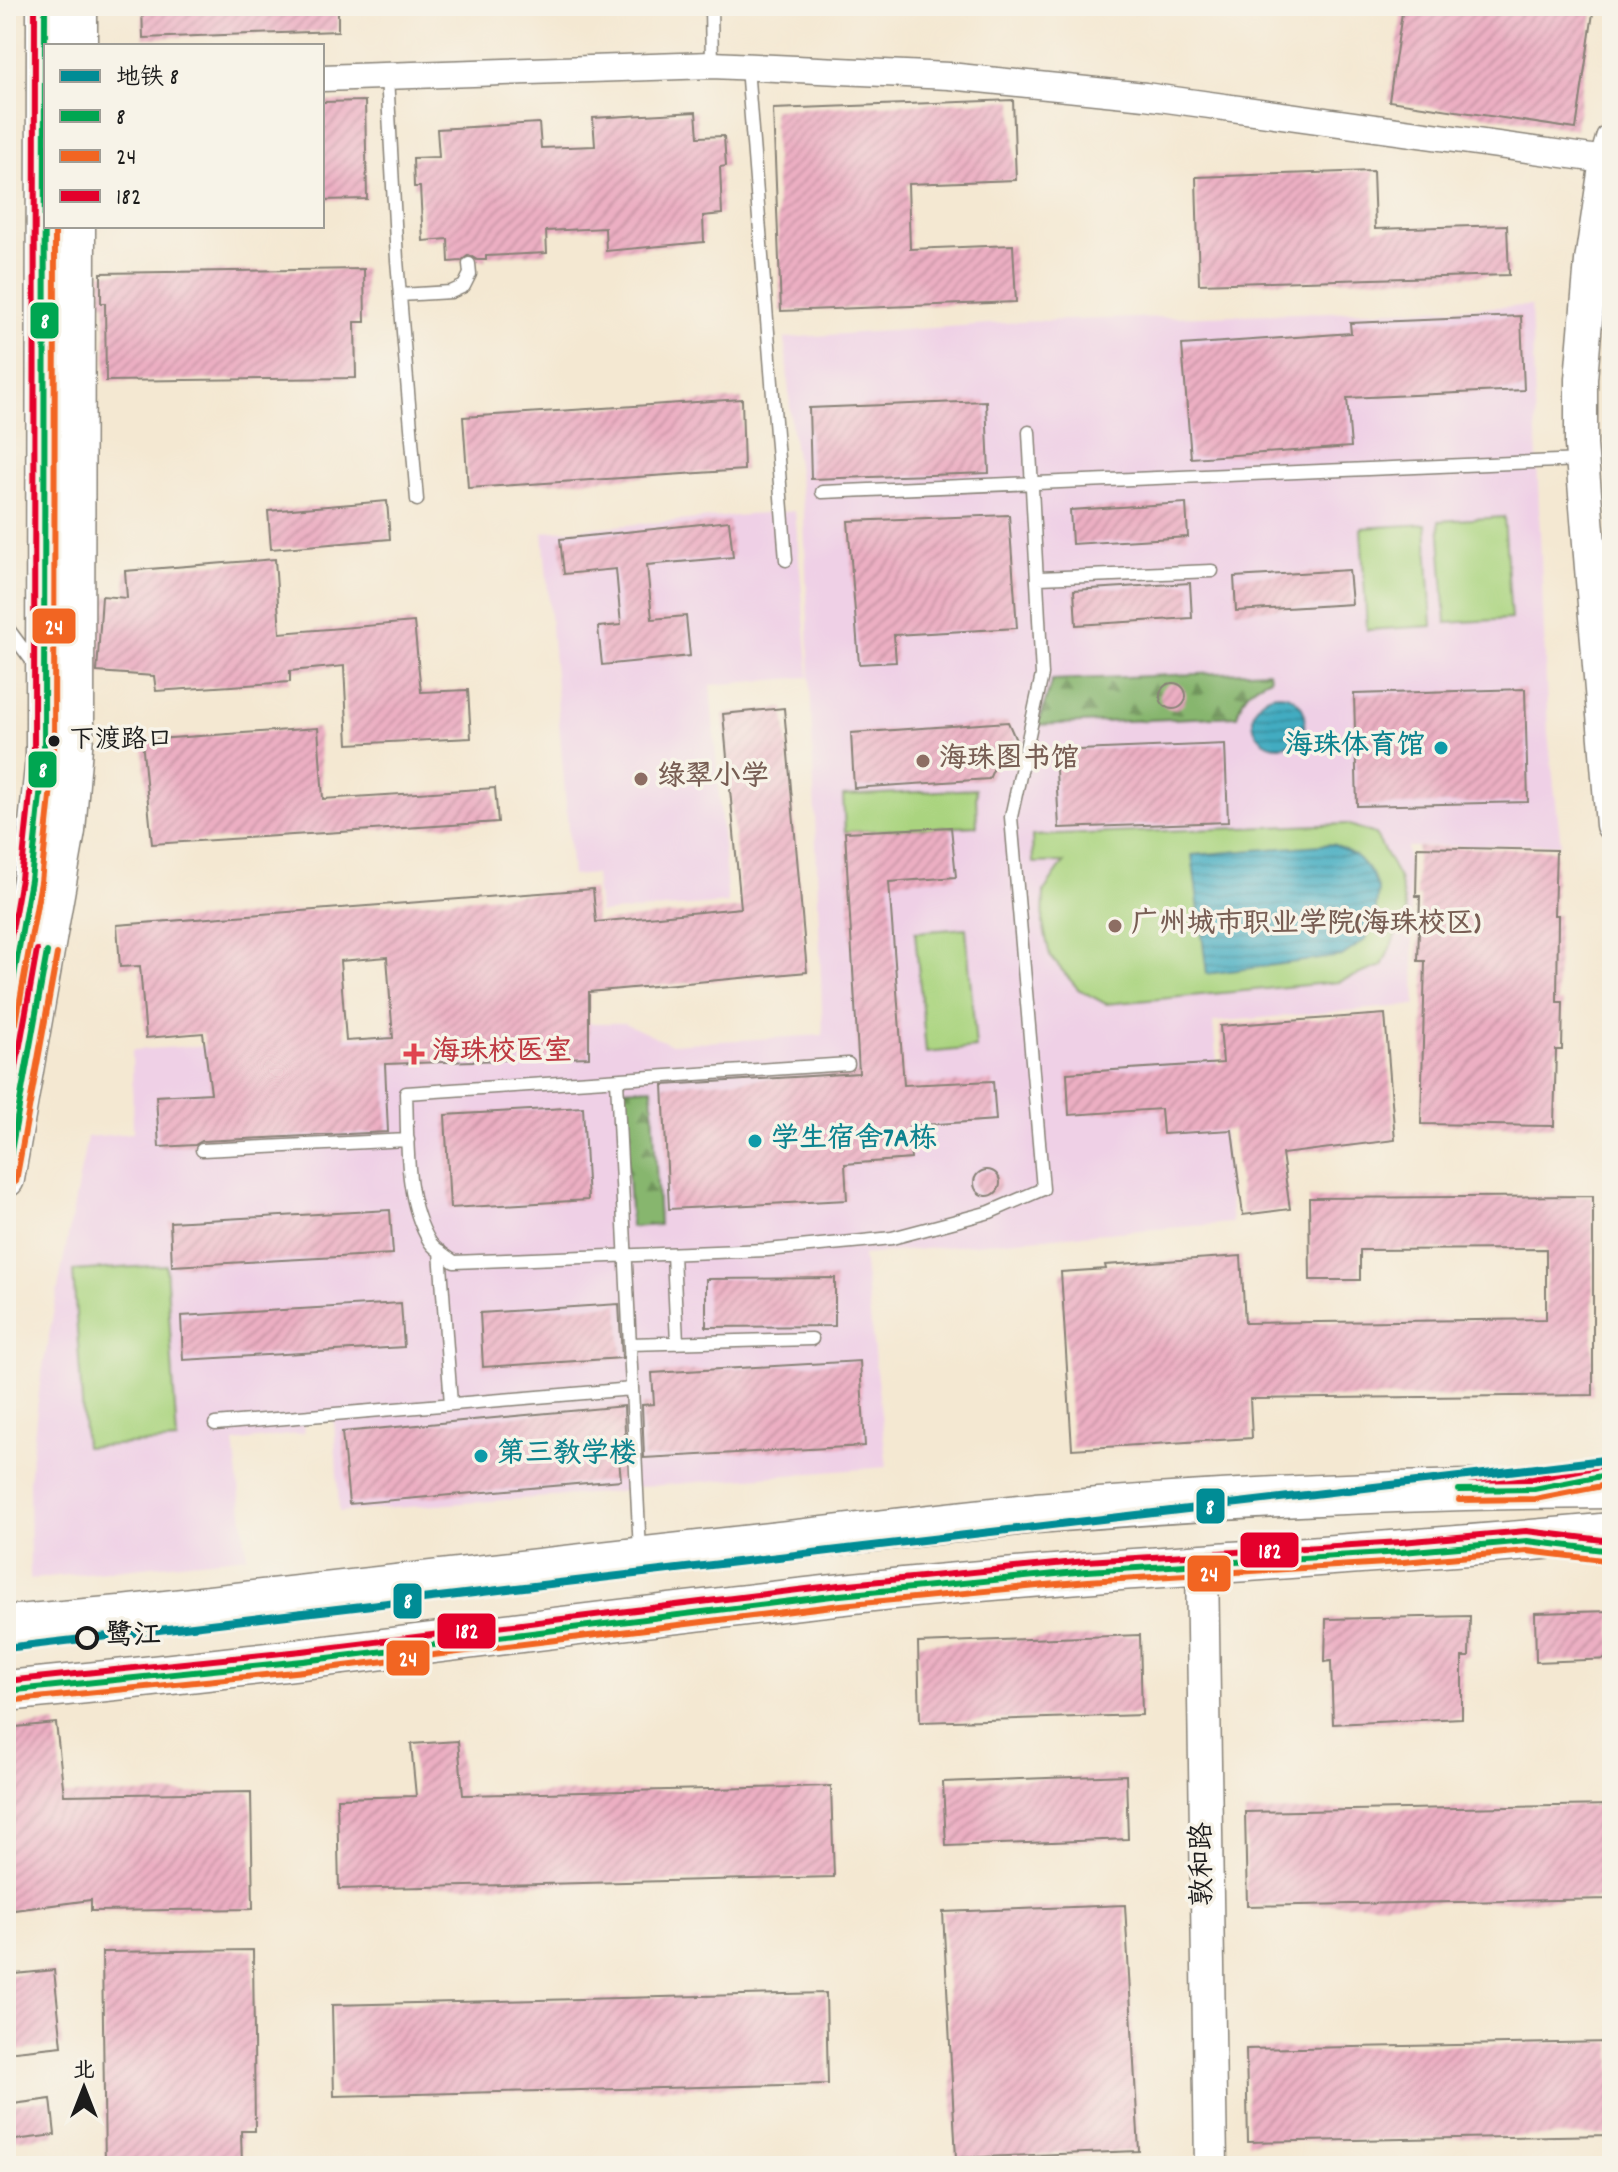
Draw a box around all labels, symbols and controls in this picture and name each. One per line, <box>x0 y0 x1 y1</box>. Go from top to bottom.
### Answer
legend <box>44 44 324 228</box>
text: 地铁 8 <box>116 62 179 96</box>
text: 8 <box>116 102 126 136</box>
text: 24 <box>116 142 136 176</box>
text: 182 <box>116 182 141 216</box>
line badge: 8 <box>29 301 60 340</box>
text: 8 <box>41 308 50 339</box>
line badge: 24 <box>31 607 77 645</box>
text: 24 <box>45 614 63 645</box>
place label: 下渡路口 <box>69 723 173 760</box>
place label: 海珠体育馆 <box>1285 728 1425 768</box>
marker: 下渡路口 <box>46 733 62 749</box>
marker: 海珠体育馆 <box>1432 739 1450 757</box>
place label: 海珠图书馆 <box>939 741 1079 781</box>
line badge: 8 <box>27 750 58 789</box>
marker: 海珠图书馆 <box>914 752 932 770</box>
text: 8 <box>39 757 48 788</box>
place label: 绿翠小学 <box>657 759 769 799</box>
marker: 绿翠小学 <box>632 770 650 788</box>
place label: 广州城市职业学院(海珠校区) <box>1131 906 1481 946</box>
marker: 广州城市职业学院(海珠校区) <box>1106 917 1124 935</box>
place label: 海珠校医室 <box>432 1034 572 1074</box>
marker: 海珠校医室 <box>403 1043 425 1065</box>
place label: 学生宿舍7A栋 <box>771 1121 937 1161</box>
marker: 学生宿舍7A栋 <box>746 1132 764 1150</box>
place label: 第三教学楼 <box>497 1436 637 1476</box>
marker: 第三教学楼 <box>472 1447 490 1465</box>
line badge: 8 <box>1195 1487 1226 1525</box>
text: 8 <box>1206 1494 1215 1525</box>
line badge: 182 <box>1239 1531 1300 1569</box>
text: 182 <box>1258 1538 1282 1569</box>
line badge: 24 <box>1186 1554 1232 1593</box>
text: 24 <box>1200 1561 1218 1592</box>
line badge: 8 <box>392 1582 423 1620</box>
text: 8 <box>404 1588 413 1619</box>
line badge: 182 <box>436 1612 497 1650</box>
place label: 鹭江 <box>105 1618 161 1658</box>
text: 182 <box>455 1618 479 1649</box>
marker: 鹭江 <box>76 1627 98 1649</box>
line badge: 24 <box>385 1639 431 1677</box>
text: 24 <box>399 1646 417 1677</box>
street label: 敦和路 <box>1184 1822 1226 1906</box>
north arrow <box>44 2048 124 2128</box>
text: 北 <box>73 2056 95 2087</box>

